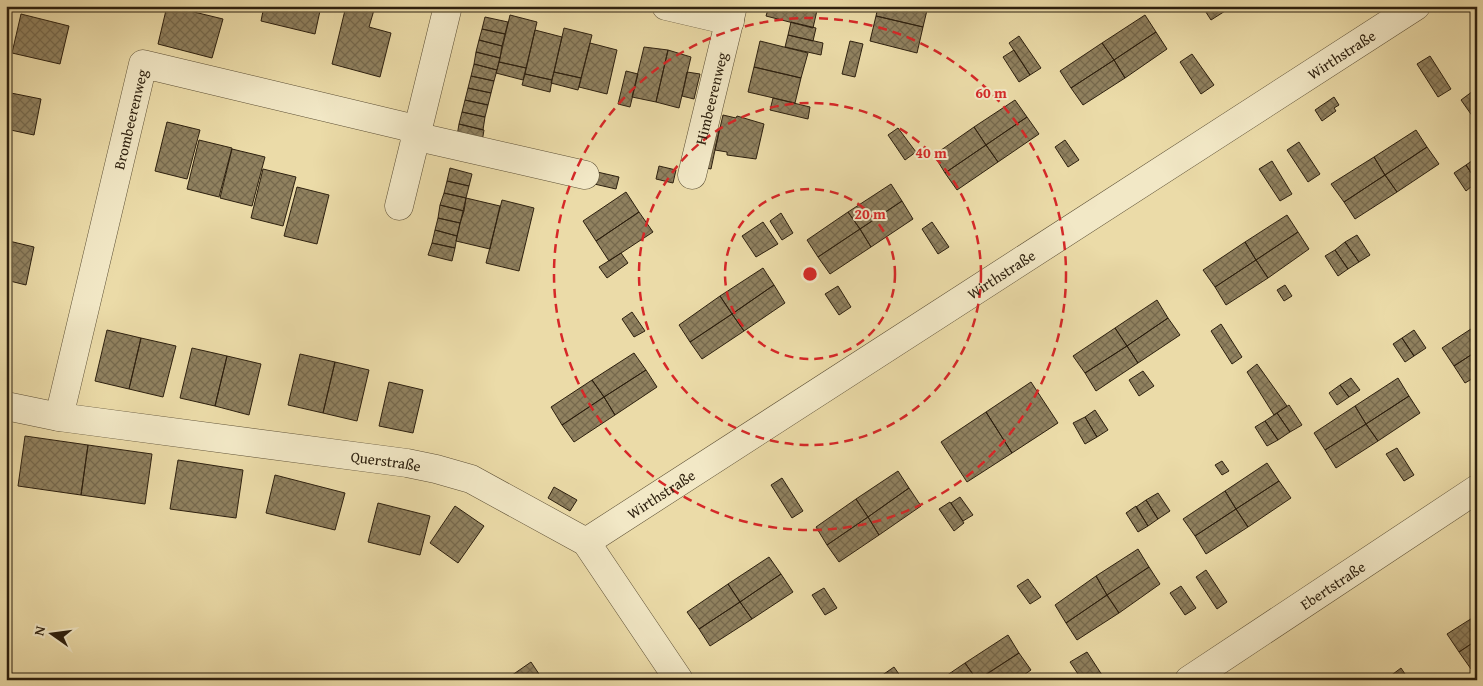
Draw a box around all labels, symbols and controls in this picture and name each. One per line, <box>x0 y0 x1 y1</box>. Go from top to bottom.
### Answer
street label: Wirthstraße <box>1303 25 1379 84</box>
street label: Himbeerenweg <box>689 49 732 147</box>
street label: Brombeerenweg <box>108 66 152 172</box>
text: 60 m <box>975 82 1007 103</box>
text: 40 m <box>915 142 947 163</box>
text: 20 m <box>854 203 886 224</box>
street label: Wirthstraße <box>963 244 1039 304</box>
centre of rings <box>801 265 819 283</box>
street label: Querstraße <box>350 445 423 476</box>
street label: Wirthstraße <box>623 464 699 523</box>
street label: Ebertstraße <box>1296 556 1369 614</box>
north arrow <box>28 608 78 658</box>
text: N <box>29 623 50 638</box>

